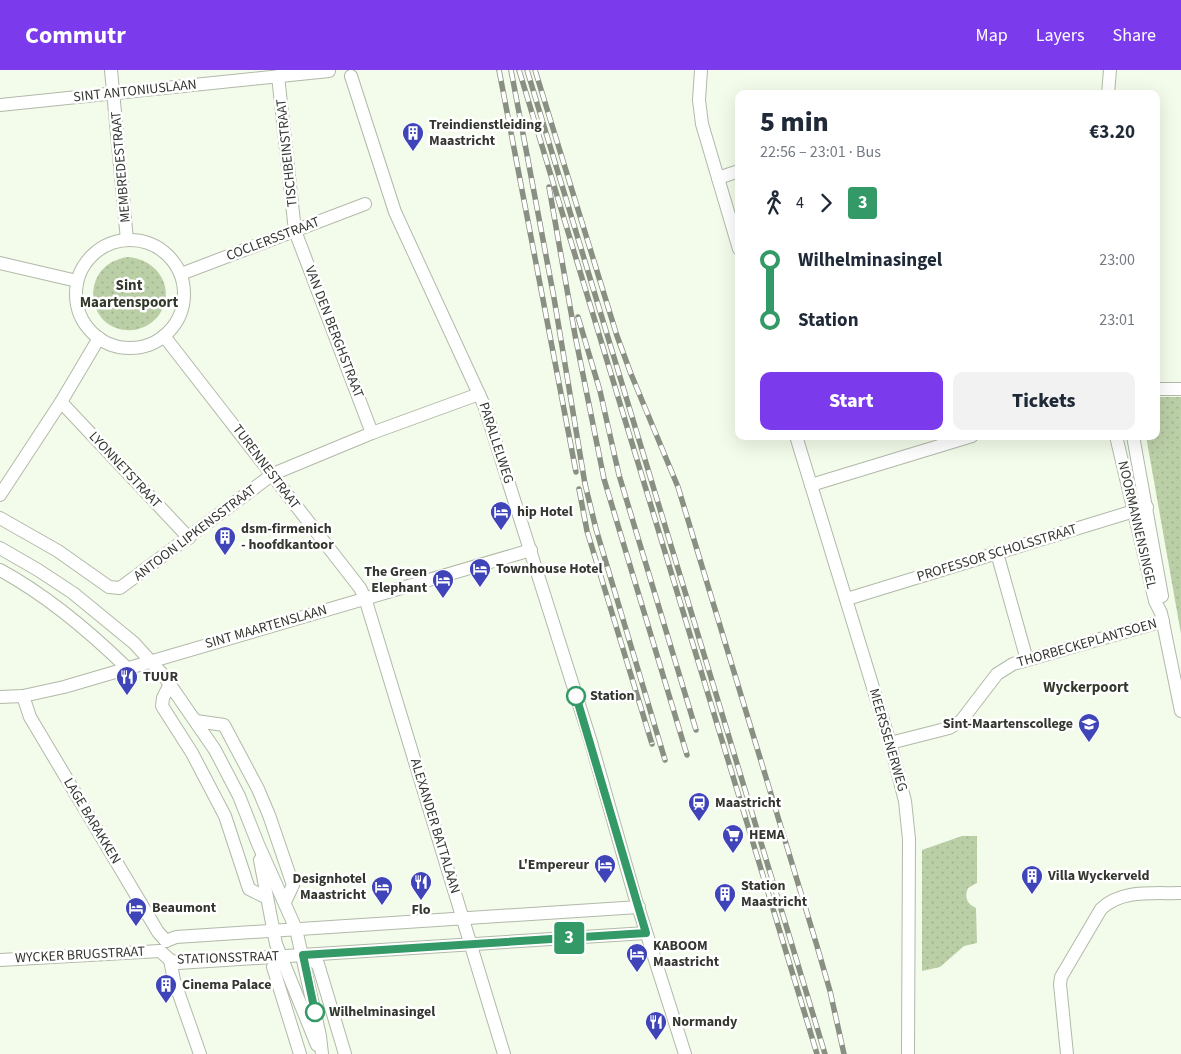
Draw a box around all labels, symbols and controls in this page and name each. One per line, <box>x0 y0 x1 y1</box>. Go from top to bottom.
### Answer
text: Commutr <box>25 18 126 53</box>
text: Map <box>976 23 1008 48</box>
text: Layers <box>1036 23 1085 48</box>
text: Share <box>1113 23 1156 48</box>
street label: SINT ANTONIUSLAAN <box>72 75 198 107</box>
street label: TISCHBEINSTRAAT <box>271 97 303 208</box>
text: 5 min <box>760 102 829 142</box>
street label: MEMBREDESTRAAT <box>106 110 136 224</box>
place label: Treindienstleiding Maastricht <box>429 115 542 151</box>
text: €3.20 <box>1089 119 1135 146</box>
building icon: Treindienstleiding Maastricht <box>401 121 425 152</box>
text: 22:56 – 23:01 · Bus <box>760 141 881 163</box>
icon: walk <box>760 189 788 217</box>
icon: forward <box>812 189 840 217</box>
text: 3 <box>858 190 867 215</box>
text: 4 <box>796 192 804 214</box>
street label: COCLERSSTRAAT <box>223 212 323 266</box>
text: Wilhelminasingel <box>798 247 942 274</box>
text: 23:00 <box>1099 249 1135 271</box>
street label: VAN DEN BERGHSTRAAT <box>300 263 369 401</box>
district label: Sint Maartenspoort <box>80 275 179 313</box>
text: Station <box>798 307 859 334</box>
text: 23:01 <box>1099 309 1135 331</box>
button: Start <box>760 372 943 430</box>
button: Tickets <box>953 372 1135 430</box>
street label: PARALLELWEG <box>473 400 519 486</box>
street label: TURENNESTRAAT <box>227 420 305 514</box>
street label: LYONNETSTRAAT <box>84 427 166 513</box>
street label: NOORMANNENSINGEL <box>1113 459 1162 591</box>
street label: ANTOON LIPKENSSTRAAT <box>129 480 261 586</box>
hotel icon: hip Hotel <box>489 500 513 531</box>
place label: hip Hotel <box>517 502 573 522</box>
place label: dsm-firmenich - hoofdkantoor <box>241 519 334 555</box>
street label: PROFESSOR SCHOLSSTRAAT <box>914 519 1080 587</box>
building icon: dsm-firmenich - hoofdkantoor <box>213 525 237 556</box>
hotel icon: Townhouse Hotel <box>468 557 492 588</box>
place label: Townhouse Hotel <box>496 559 602 579</box>
place label: The Green Elephant <box>364 562 428 598</box>
hotel icon: The Green Elephant <box>431 568 455 599</box>
street label: SINT MAARTENSLAAN <box>203 600 329 654</box>
street label: THORBECKEPLANTSOEN <box>1015 613 1159 673</box>
restaurant icon: TUUR <box>115 665 139 696</box>
place label: TUUR <box>143 667 178 687</box>
district label: Wyckerpoort <box>1043 677 1129 698</box>
marker: Station <box>566 686 586 706</box>
place label: Station <box>590 686 635 706</box>
street label: MEERSSENERWEG <box>864 686 912 794</box>
school or university icon: Sint-Maartenscollege <box>1077 712 1101 743</box>
place label: Sint-Maartenscollege <box>943 714 1073 734</box>
street label: ALEXANDER BATTALAAN <box>405 756 465 896</box>
street label: LAGE BARAKKEN <box>58 774 126 868</box>
station icon: Maastricht <box>687 791 711 822</box>
place label: Maastricht <box>715 793 782 813</box>
supermarket icon: HEMA <box>721 823 745 854</box>
place label: HEMA <box>749 825 786 845</box>
hotel icon: L'Empereur <box>593 853 617 884</box>
place label: L'Empereur <box>518 855 589 875</box>
building icon: Villa Wyckerveld <box>1020 864 1044 895</box>
place label: Villa Wyckerveld <box>1047 866 1150 886</box>
place label: Designhotel Maastricht <box>293 869 367 905</box>
restaurant icon: Flo <box>409 870 433 901</box>
hotel icon: Designhotel Maastricht <box>370 875 394 906</box>
place label: Station Maastricht <box>741 876 808 912</box>
building icon: Station Maastricht <box>713 882 737 913</box>
hotel icon: Beaumont <box>124 896 148 927</box>
place label: Beaumont <box>152 898 217 918</box>
place label: Flo <box>411 900 431 920</box>
line badge: 3 <box>553 922 585 954</box>
text: 3 <box>564 925 574 950</box>
place label: KABOOM Maastricht <box>653 936 720 972</box>
street label: WYCKER BRUGSTRAAT <box>15 942 146 968</box>
hotel icon: KABOOM Maastricht <box>625 942 649 973</box>
street label: STATIONSSTRAAT <box>177 946 280 970</box>
building icon: Cinema Palace <box>154 973 178 1004</box>
place label: Cinema Palace <box>182 975 272 995</box>
marker: Wilhelminasingel <box>305 1002 325 1022</box>
place label: Wilhelminasingel <box>329 1002 435 1022</box>
restaurant icon: Normandy <box>644 1010 668 1041</box>
place label: Normandy <box>672 1012 738 1032</box>

